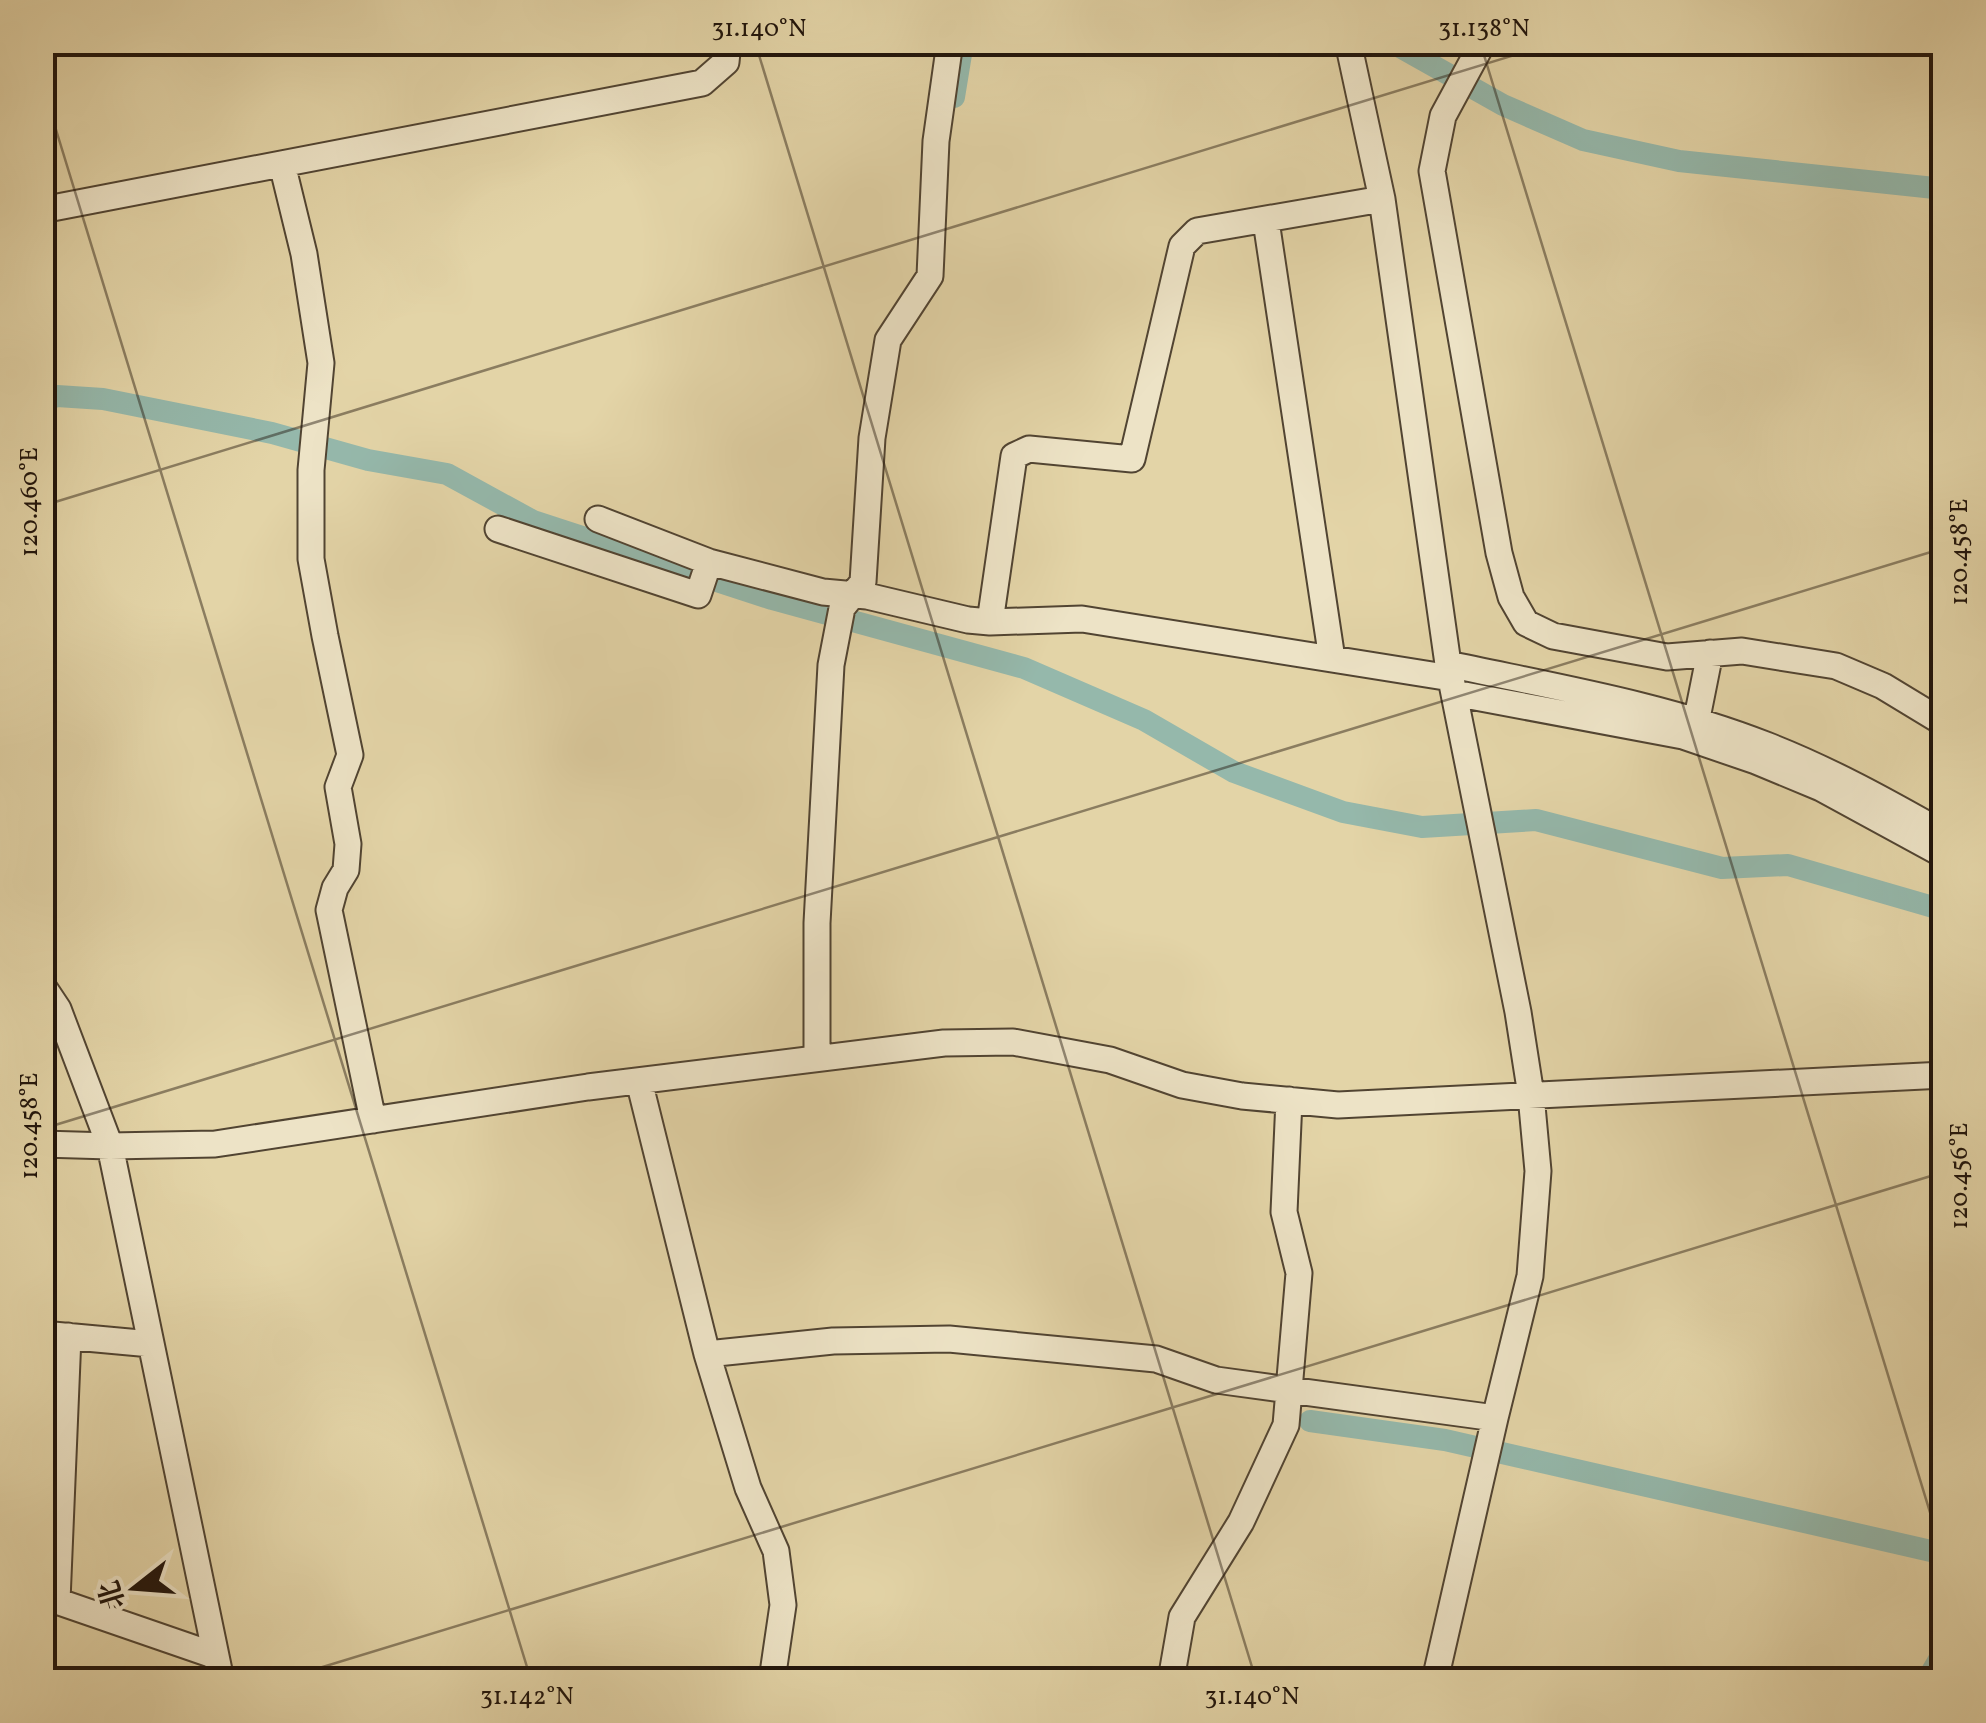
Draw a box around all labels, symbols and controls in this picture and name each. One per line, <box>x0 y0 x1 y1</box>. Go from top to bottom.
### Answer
text: 31.140°N <box>712 12 806 47</box>
text: 31.138°N <box>1438 12 1530 47</box>
text: 120.460°E <box>13 447 48 557</box>
text: 120.458°E <box>1943 498 1978 606</box>
text: 120.458°E <box>13 1072 48 1180</box>
text: 120.456°E <box>1943 1122 1978 1230</box>
north arrow <box>85 1538 185 1638</box>
text: 北 <box>91 1575 136 1614</box>
text: 31.142°N <box>480 1680 574 1715</box>
text: 31.140°N <box>1205 1680 1299 1715</box>

